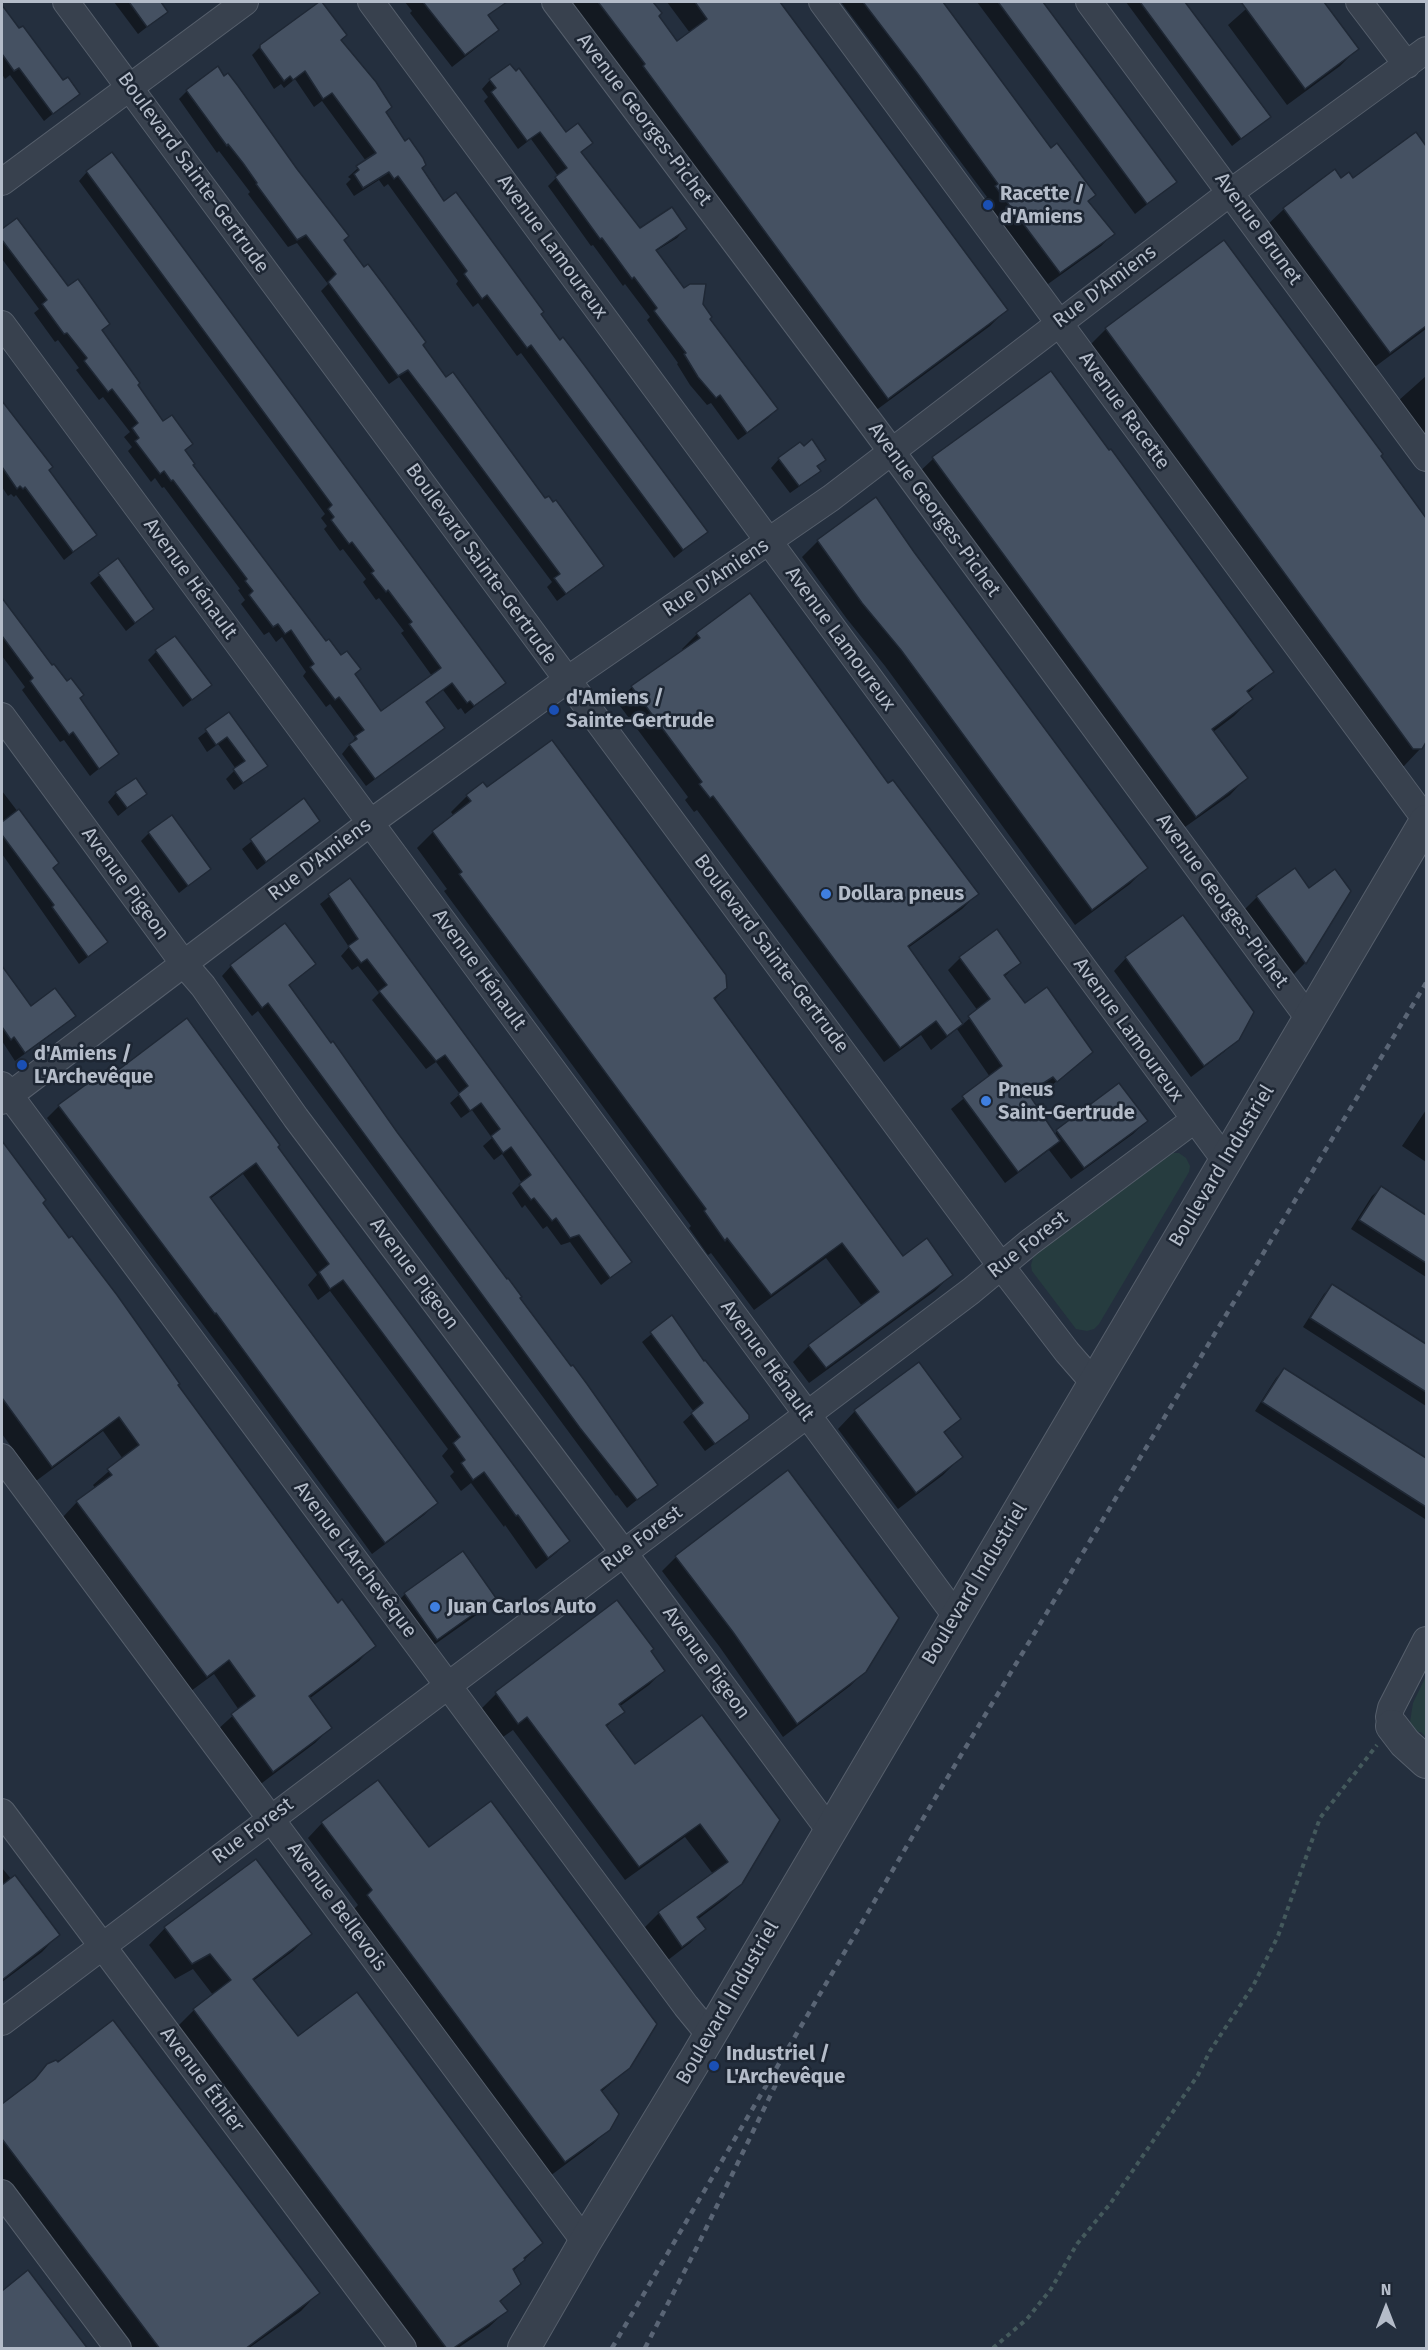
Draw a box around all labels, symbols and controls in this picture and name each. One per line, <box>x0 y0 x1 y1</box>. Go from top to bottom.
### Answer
street label: Avenue Georges-Pichet <box>571 29 717 211</box>
street label: Boulevard Sainte-Gertrude <box>112 68 274 278</box>
street label: Avenue Brunet <box>1209 168 1307 290</box>
street label: Avenue Lamoureux <box>492 170 612 324</box>
place label: Racette / d'Amiens <box>1000 182 1085 229</box>
marker: Racette / d'Amiens <box>981 198 995 212</box>
street label: Rue D'Amiens <box>1049 240 1161 334</box>
street label: Avenue Racette <box>1073 347 1175 475</box>
street label: Avenue Georges-Pichet <box>863 418 1005 602</box>
street label: Boulevard Sainte-Gertrude <box>400 459 562 669</box>
street label: Avenue Hénault <box>138 514 242 644</box>
street label: Rue D'Amiens <box>658 534 774 622</box>
street label: Avenue Lamoureux <box>780 562 900 716</box>
place label: d'Amiens / Sainte-Gertrude <box>566 686 714 733</box>
marker: d'Amiens / Sainte-Gertrude <box>547 703 561 717</box>
street label: Avenue Georges-Pichet <box>1151 809 1293 993</box>
street label: Rue D'Amiens <box>264 813 376 907</box>
street label: Avenue Pigeon <box>76 823 174 945</box>
street label: Boulevard Sainte-Gertrude <box>688 850 854 1058</box>
place label: Dollara pneus <box>838 882 964 906</box>
marker: Dollara pneus <box>819 887 833 901</box>
street label: Avenue Hénault <box>427 905 531 1035</box>
street label: Avenue Lamoureux <box>1068 953 1188 1107</box>
place label: d'Amiens / L'Archevêque <box>34 1042 153 1089</box>
marker: d'Amiens / L'Archevêque <box>15 1058 29 1072</box>
place label: Pneus Saint-Gertrude <box>998 1078 1135 1125</box>
street label: Boulevard Industriel <box>1164 1081 1280 1251</box>
marker: Pneus Saint-Gertrude <box>979 1094 993 1108</box>
street label: Rue Forest <box>983 1206 1073 1284</box>
street label: Avenue Pigeon <box>364 1214 464 1334</box>
street label: Avenue Hénault <box>715 1296 819 1426</box>
street label: Avenue L'Archevêque <box>288 1477 422 1643</box>
street label: Boulevard Industriel <box>917 1499 1033 1669</box>
street label: Rue Forest <box>597 1501 687 1577</box>
place label: Juan Carlos Auto <box>447 1595 596 1619</box>
marker: Juan Carlos Auto <box>428 1600 442 1614</box>
street label: Avenue Pigeon <box>657 1602 755 1724</box>
street label: Rue Forest <box>208 1793 298 1869</box>
street label: Avenue Bellevois <box>282 1838 392 1976</box>
street label: Boulevard Industriel <box>671 1917 785 2089</box>
street label: Avenue Éthier <box>155 2023 249 2137</box>
place label: Industriel / L'Archevêque <box>726 2042 845 2089</box>
marker: Industriel / L'Archevêque <box>707 2059 721 2073</box>
north arrow <box>1356 2278 1416 2338</box>
text: N <box>1381 2280 1391 2299</box>

